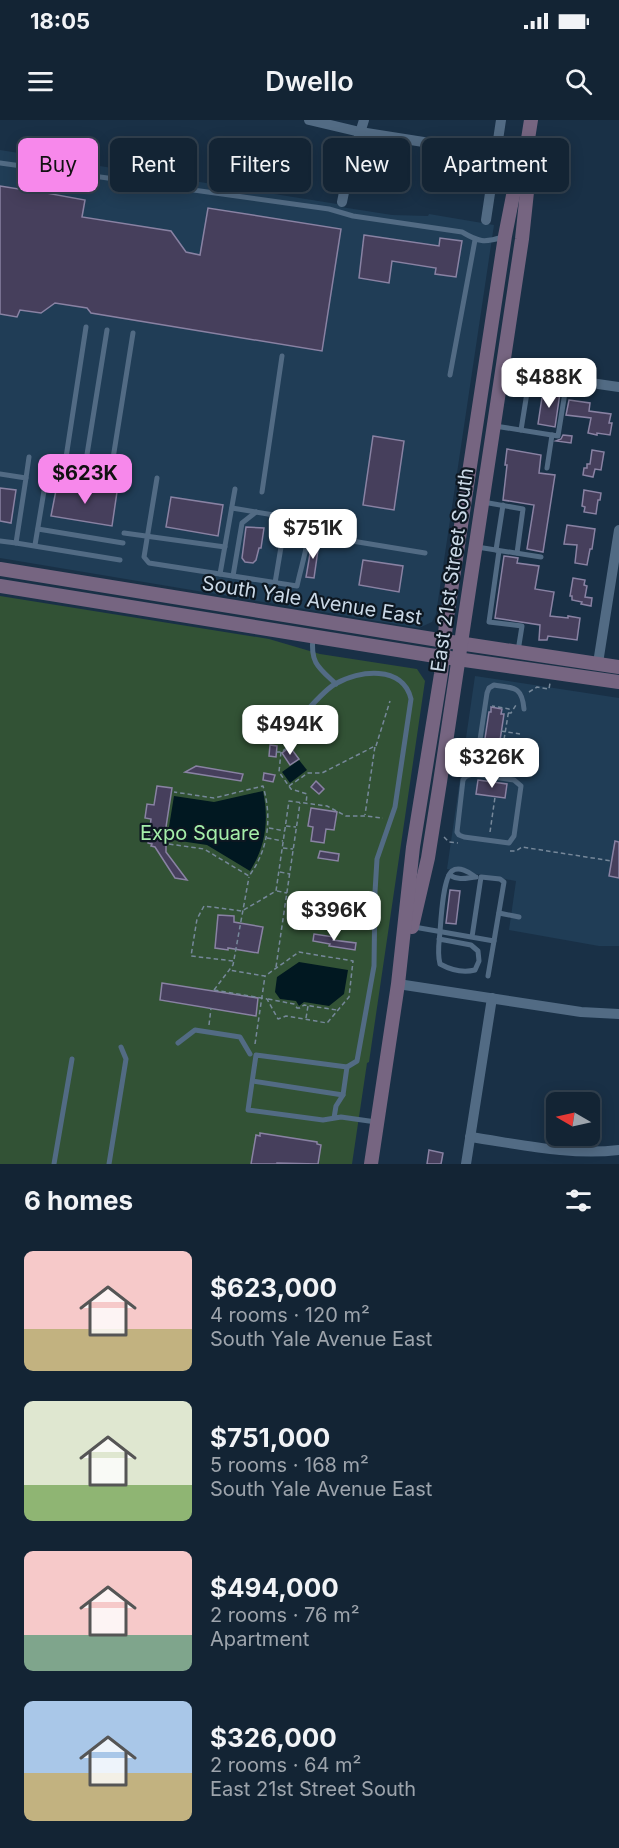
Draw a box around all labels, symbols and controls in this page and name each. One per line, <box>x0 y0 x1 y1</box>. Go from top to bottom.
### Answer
text: 18:05 <box>30 8 90 34</box>
icon: menu <box>24 65 57 98</box>
text: Dwello <box>265 65 354 98</box>
icon: search <box>562 65 595 98</box>
chip: Buy <box>18 138 98 192</box>
chip: Rent <box>110 138 197 192</box>
chip: Filters <box>209 138 311 192</box>
chip: New <box>323 138 410 192</box>
chip: Apartment <box>422 138 569 192</box>
pin: $488K <box>507 358 591 409</box>
text: $488K <box>515 365 583 389</box>
pin: $623K <box>43 454 127 505</box>
text: $623K <box>52 461 118 485</box>
street label: East 21st Street South <box>426 466 478 674</box>
pin: $751K <box>271 509 355 560</box>
text: $751K <box>283 516 343 540</box>
street label: South Yale Avenue East <box>200 571 424 629</box>
pin: $494K <box>248 705 332 756</box>
text: $494K <box>256 712 324 736</box>
pin: $326K <box>450 738 534 789</box>
text: $326K <box>459 745 525 769</box>
park label: Expo Square <box>140 821 260 845</box>
pin: $396K <box>292 891 376 942</box>
text: $396K <box>301 898 367 922</box>
north arrow <box>546 1092 600 1146</box>
map controls <box>546 1092 600 1146</box>
icon: filters <box>562 1184 595 1217</box>
text: 6 homes <box>24 1185 133 1216</box>
text: $623,000 <box>210 1272 337 1303</box>
icon: home <box>72 1275 144 1347</box>
text: 4 rooms · 120 m² <box>210 1303 370 1327</box>
text: South Yale Avenue East <box>210 1327 432 1351</box>
text: $751,000 <box>210 1422 330 1453</box>
icon: home <box>72 1425 144 1497</box>
text: 5 rooms · 168 m² <box>210 1453 369 1477</box>
text: South Yale Avenue East <box>210 1477 432 1501</box>
text: $494,000 <box>210 1572 339 1603</box>
icon: home <box>72 1575 144 1647</box>
text: 2 rooms · 76 m² <box>210 1603 359 1627</box>
text: Apartment <box>210 1627 309 1651</box>
text: $326,000 <box>210 1722 337 1753</box>
icon: home <box>72 1725 144 1797</box>
text: 2 rooms · 64 m² <box>210 1753 361 1777</box>
text: East 21st Street South <box>210 1777 416 1801</box>

